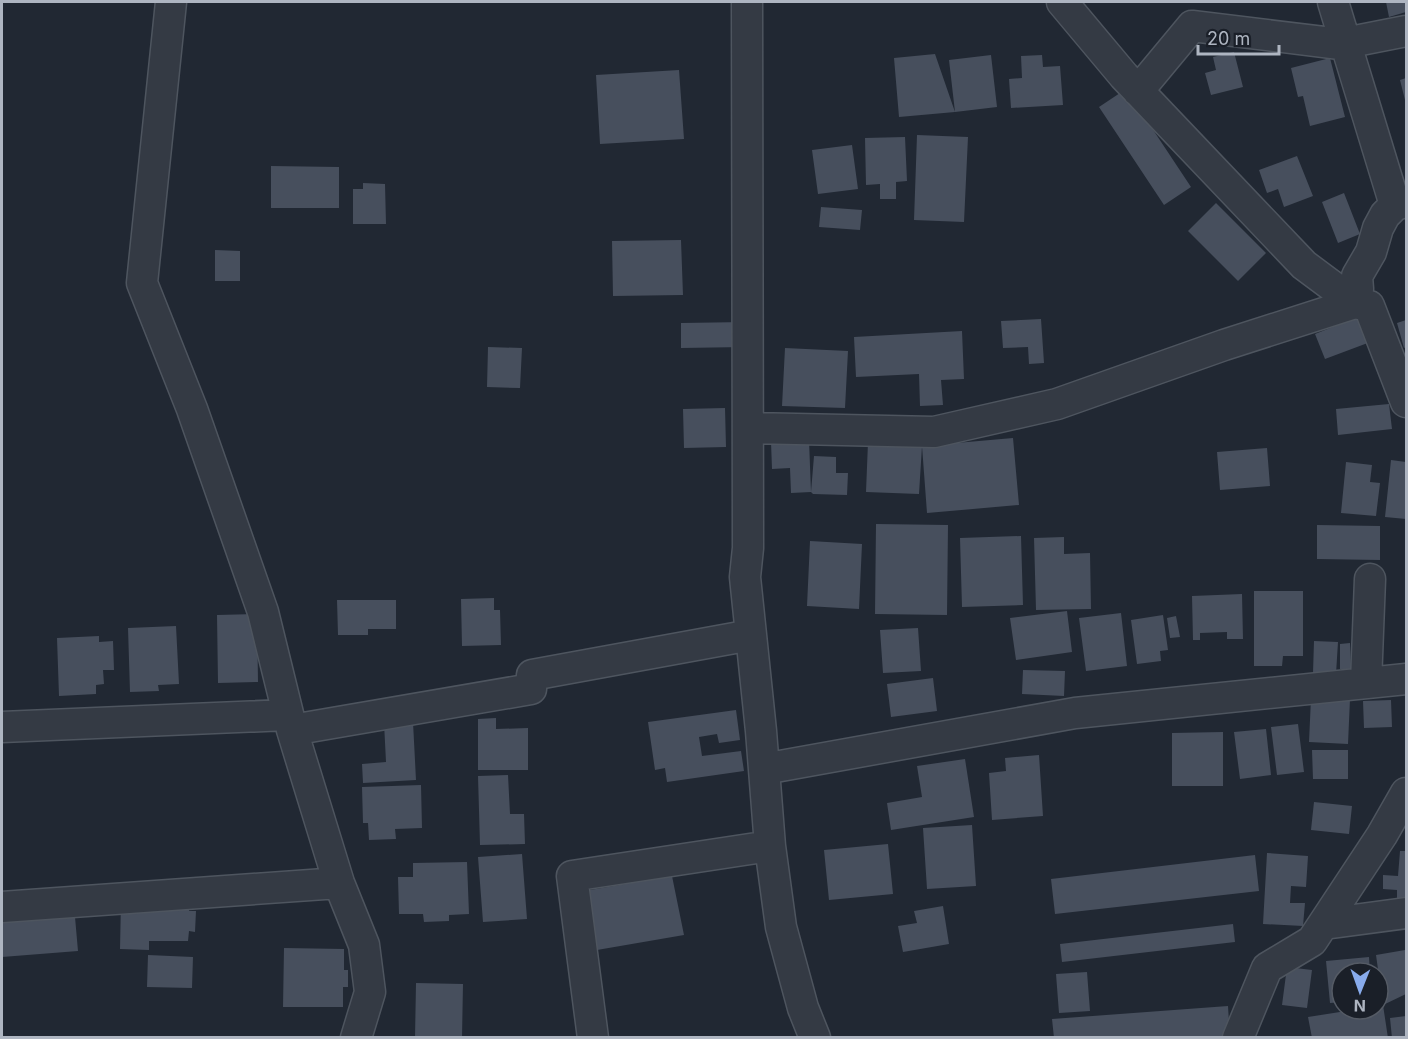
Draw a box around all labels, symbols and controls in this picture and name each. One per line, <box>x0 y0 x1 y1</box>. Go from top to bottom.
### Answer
scale bar <box>1198 18 1279 56</box>
text: 20 m <box>1207 28 1250 49</box>
north arrow <box>1330 961 1390 1021</box>
text: N <box>1353 996 1366 1016</box>

